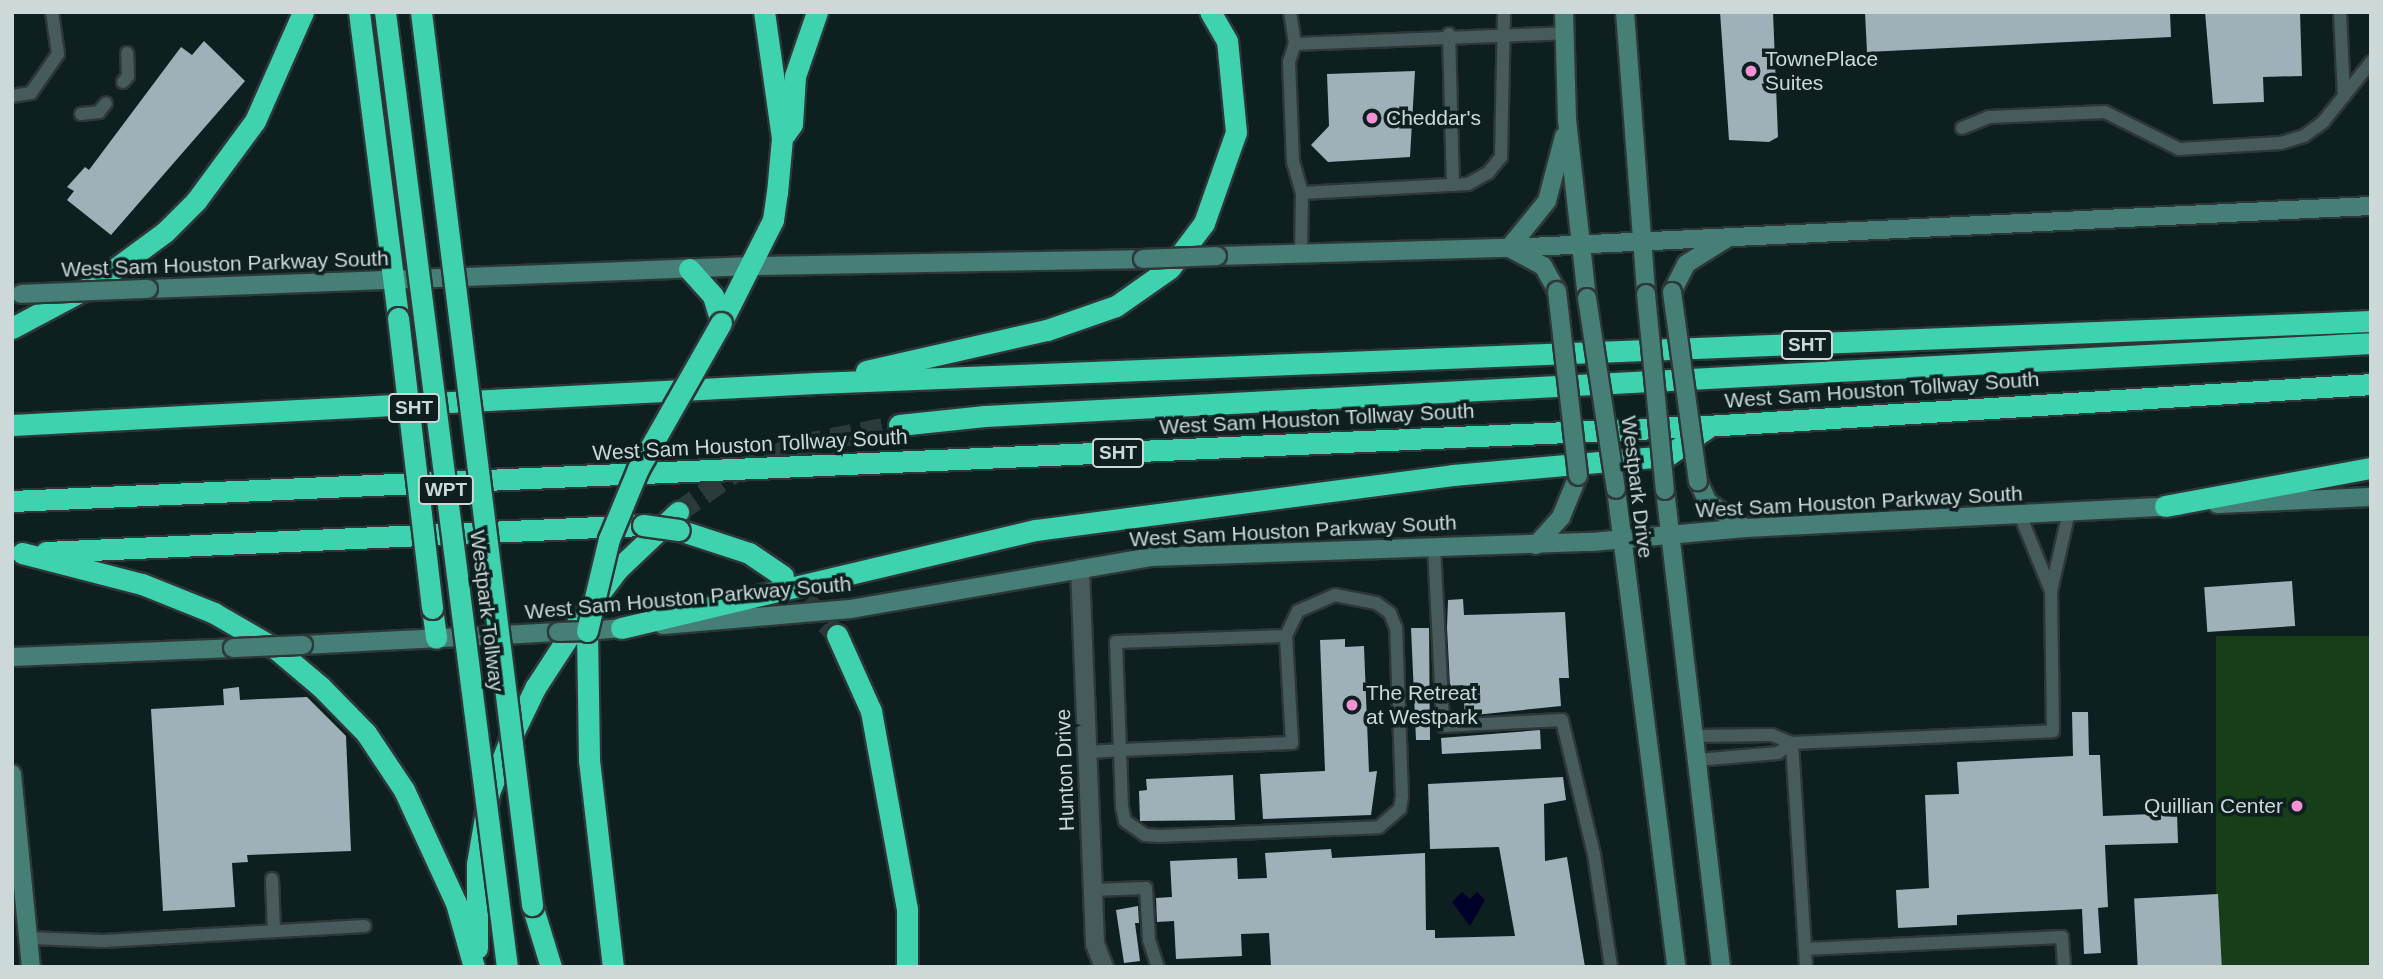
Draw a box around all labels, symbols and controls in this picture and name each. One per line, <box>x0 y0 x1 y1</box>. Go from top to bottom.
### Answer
place label: TownePlace Suites <box>1765 46 1878 96</box>
marker: TownePlace Suites <box>1743 63 1759 79</box>
place label: Cheddar's <box>1386 105 1481 131</box>
marker: Cheddar's <box>1364 110 1380 126</box>
street label: West Sam Houston Parkway South <box>61 246 389 282</box>
road number: SHT <box>1781 330 1833 360</box>
street label: West Sam Houston Tollway South <box>1724 366 2040 414</box>
road number: SHT <box>388 392 440 424</box>
street label: West Sam Houston Tollway South <box>1159 398 1475 440</box>
street label: Westpark Drive <box>1616 414 1658 560</box>
street label: West Sam Houston Tollway South <box>592 424 908 466</box>
road number: SHT <box>1092 437 1144 468</box>
road number: WPT <box>416 475 476 505</box>
street label: West Sam Houston Parkway South <box>1695 481 2023 523</box>
street label: West Sam Houston Parkway South <box>1129 510 1457 552</box>
street label: Westpark Tollway <box>465 529 509 693</box>
street label: West Sam Houston Parkway South <box>524 571 852 625</box>
place label: The Retreat at Westpark <box>1366 680 1478 730</box>
marker: The Retreat at Westpark <box>1344 697 1360 713</box>
street label: Hunton Drive <box>1050 708 1080 832</box>
place label: Quillian Center <box>2144 793 2283 819</box>
marker: Quillian Center <box>2289 798 2305 814</box>

